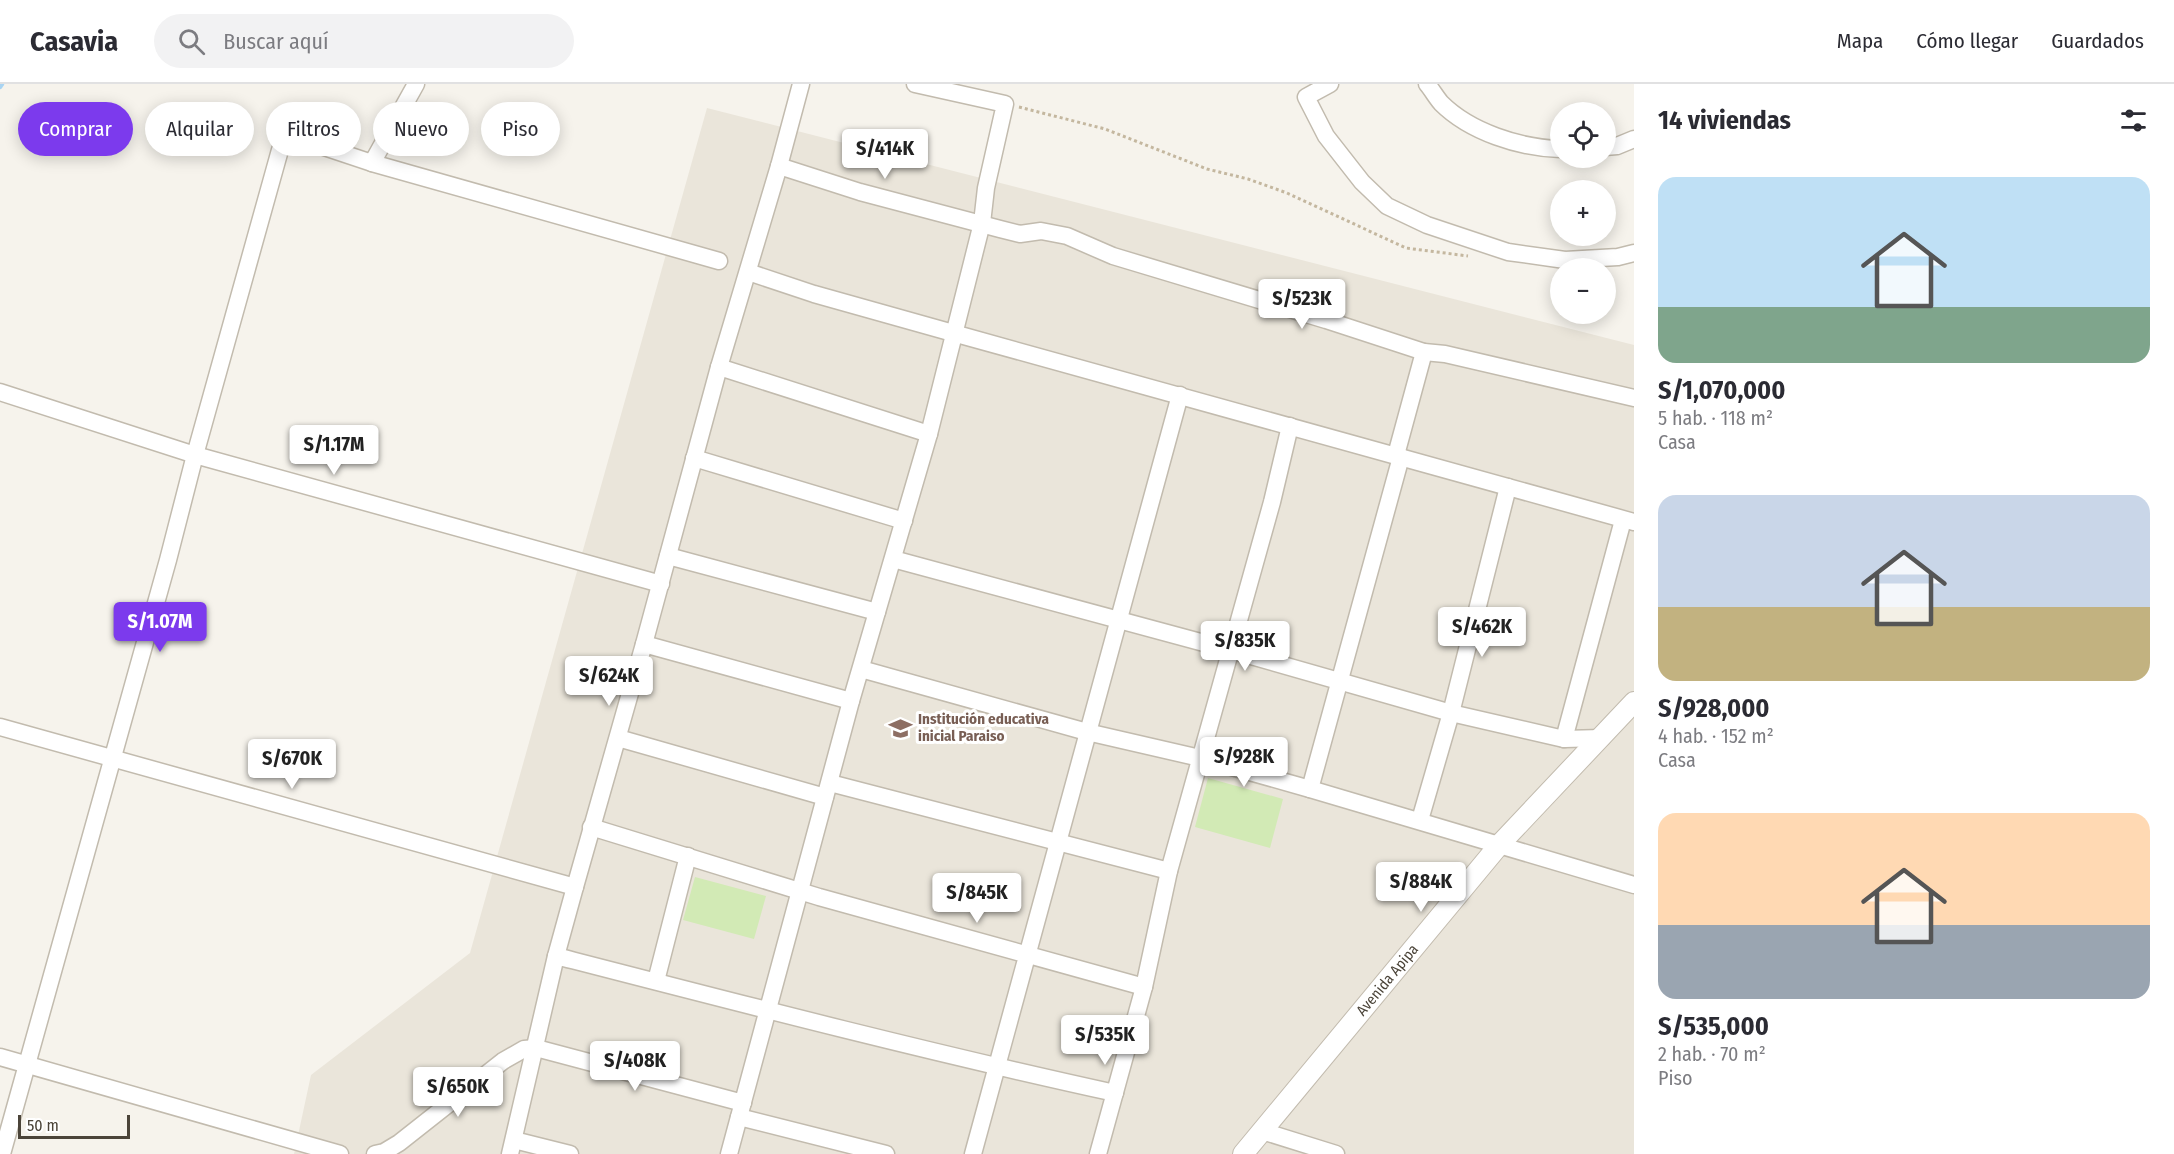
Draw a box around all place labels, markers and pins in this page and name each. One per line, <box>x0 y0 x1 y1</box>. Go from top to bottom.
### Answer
pin: S/414K <box>836 129 934 180</box>
pin: S/523K <box>1253 279 1351 330</box>
pin: S/1.17M <box>279 425 389 476</box>
pin: S/1.07M <box>105 602 215 653</box>
pin: S/462K <box>1433 607 1531 658</box>
pin: S/835K <box>1196 621 1294 672</box>
pin: S/624K <box>560 656 658 707</box>
place label: Institución educativa inicial Paraiso <box>918 710 1049 745</box>
school or university icon: Institución educativa inicial Paraiso <box>887 715 913 741</box>
pin: S/928K <box>1195 737 1293 788</box>
pin: S/670K <box>243 739 341 790</box>
pin: S/884K <box>1372 862 1470 913</box>
pin: S/845K <box>928 873 1026 924</box>
pin: S/535K <box>1056 1015 1154 1066</box>
pin: S/408K <box>586 1041 684 1092</box>
pin: S/650K <box>409 1067 507 1118</box>

